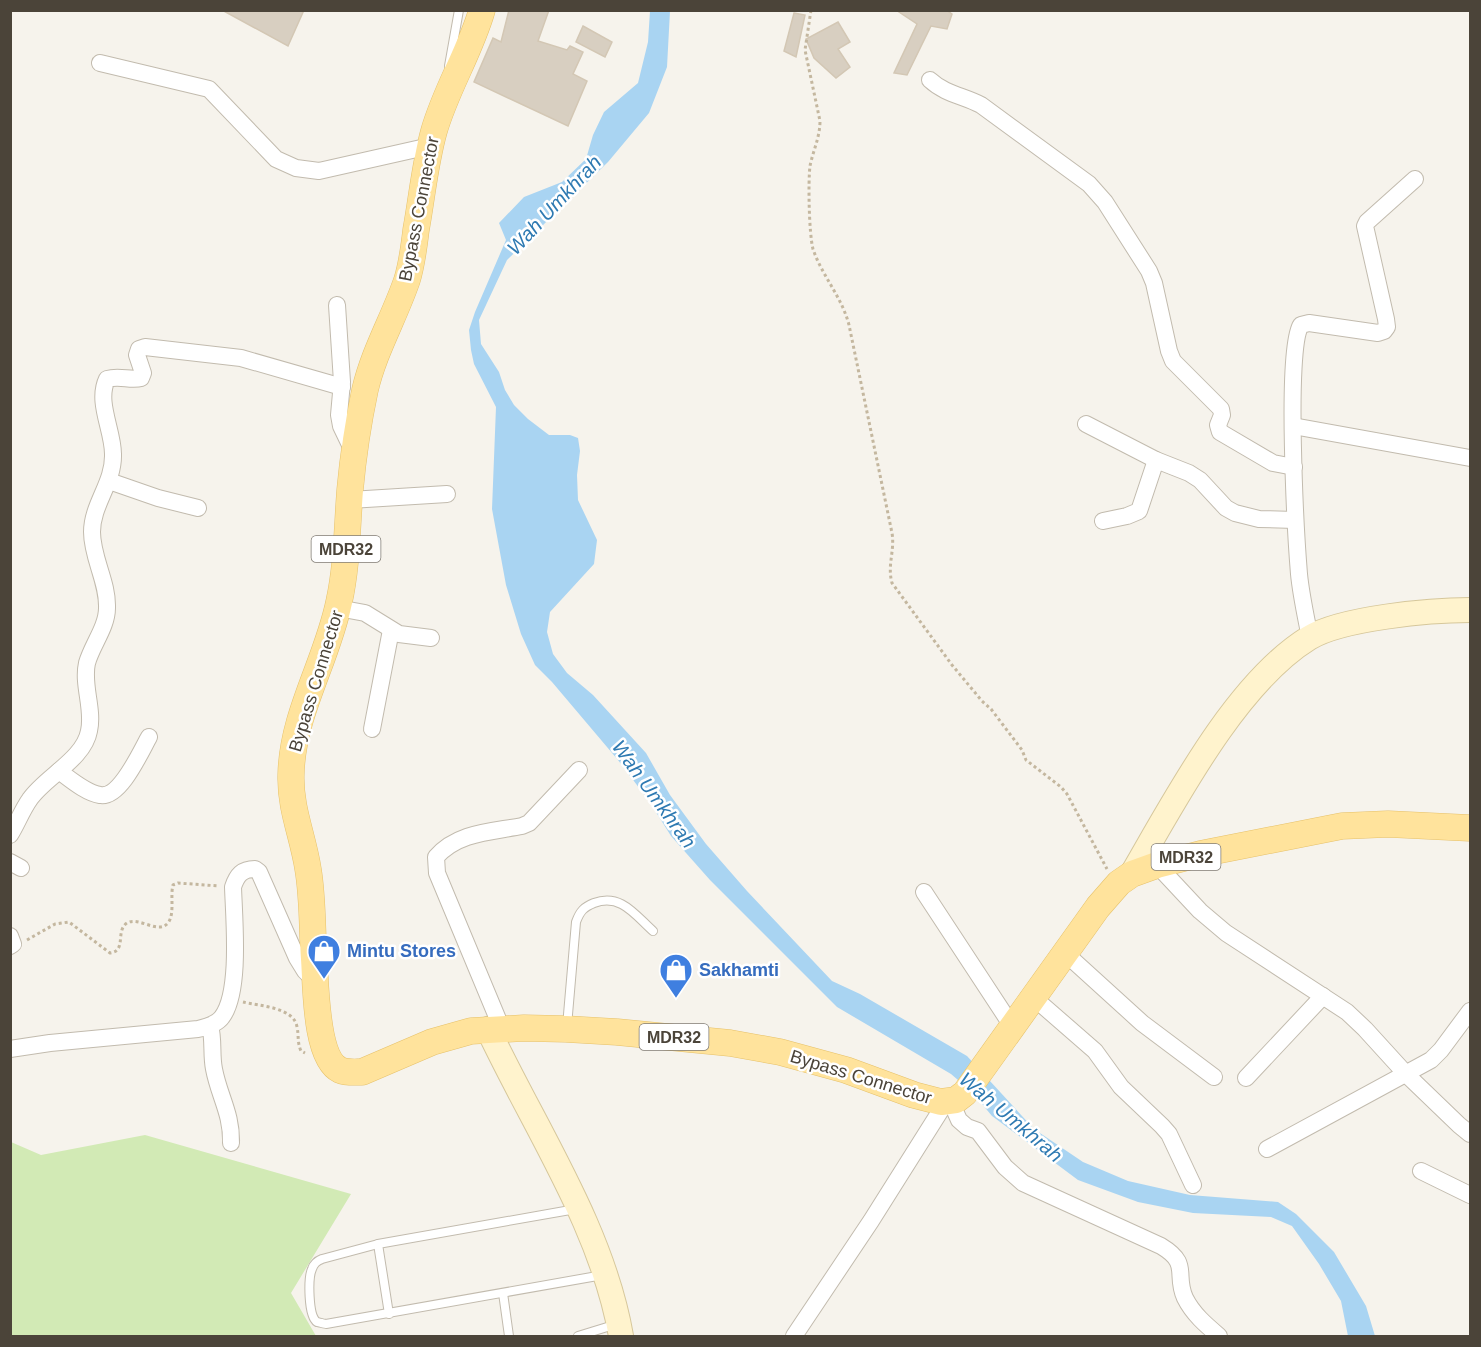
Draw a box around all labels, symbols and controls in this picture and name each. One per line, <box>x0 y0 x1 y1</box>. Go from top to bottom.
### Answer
street label: Bypass Connector <box>395 135 443 283</box>
water label: Wah Umkhrah <box>502 151 606 259</box>
road number: MDR32 <box>312 536 380 562</box>
street label: Bypass Connector <box>285 608 347 754</box>
water label: Wah Umkhrah <box>608 736 700 852</box>
road number: MDR32 <box>1152 844 1220 870</box>
shop icon: Mintu Stores <box>306 933 342 980</box>
place label: Mintu Stores <box>347 941 456 961</box>
shop icon: Sakhamti <box>658 952 694 999</box>
place label: Sakhamti <box>699 960 779 980</box>
road number: MDR32 <box>640 1024 708 1050</box>
street label: Bypass Connector <box>788 1046 934 1108</box>
water label: Wah Umkhrah <box>955 1068 1067 1166</box>

